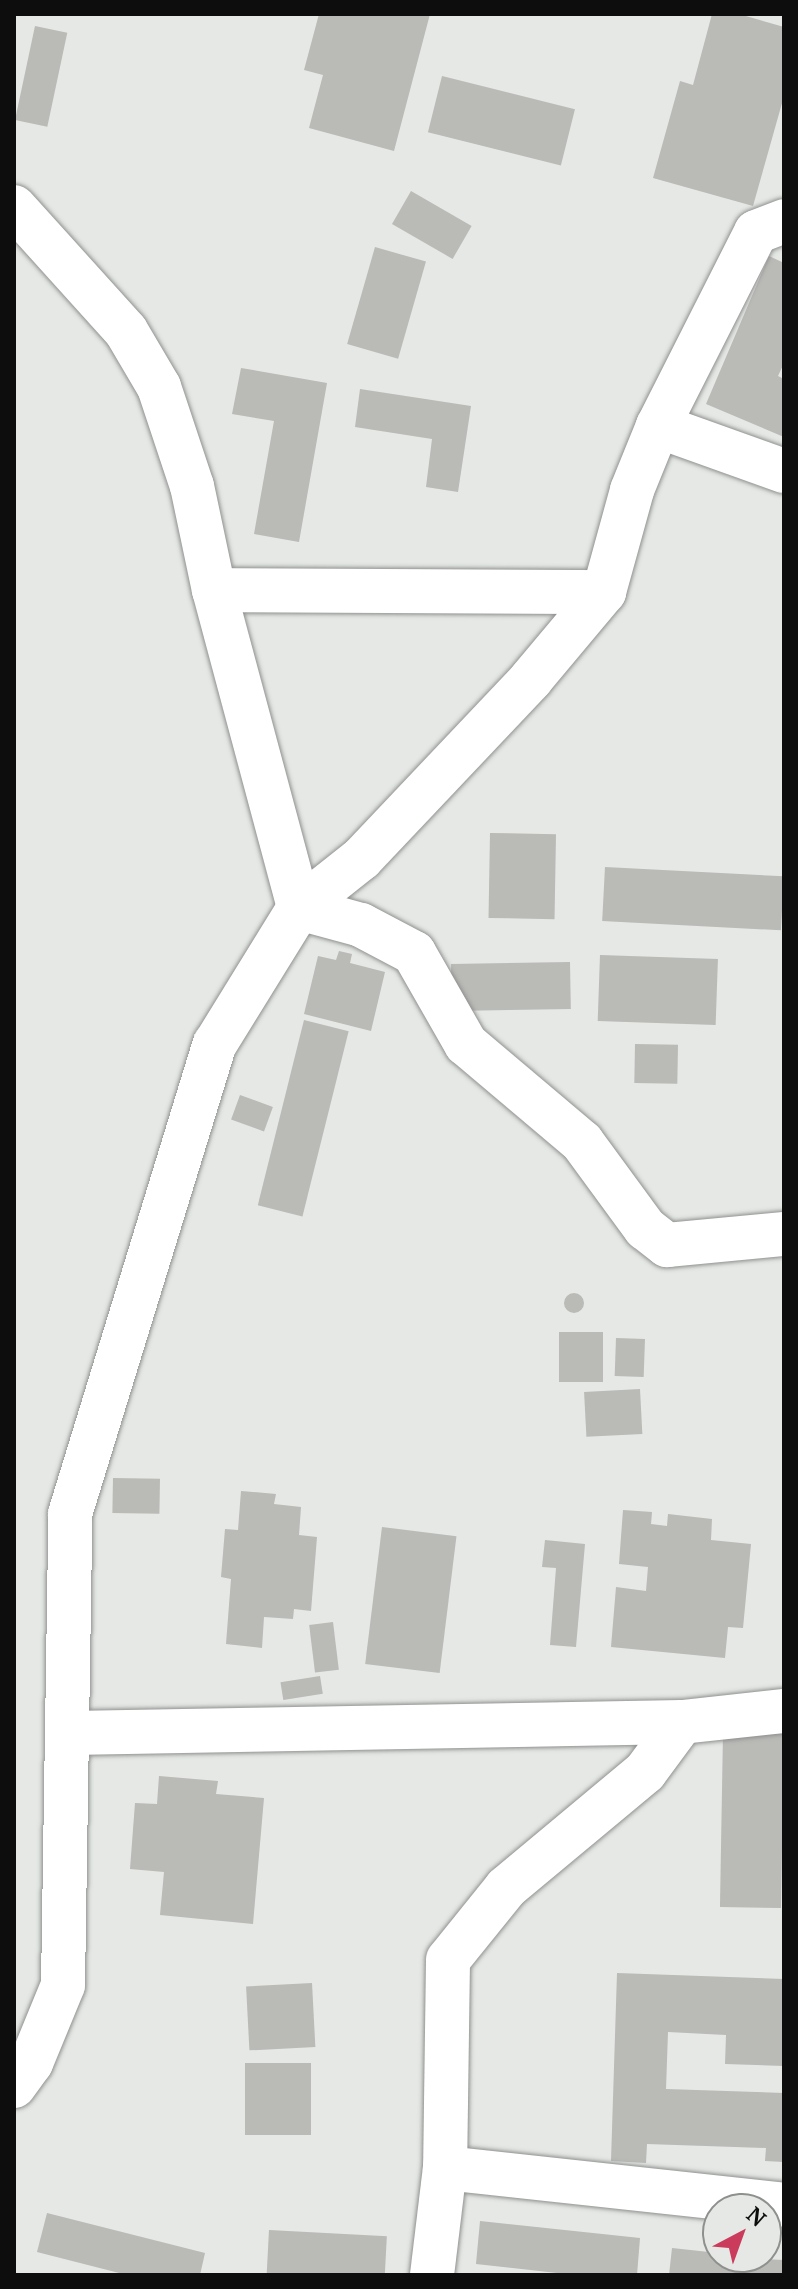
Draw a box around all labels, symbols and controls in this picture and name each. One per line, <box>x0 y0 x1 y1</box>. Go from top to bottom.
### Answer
north arrow <box>702 2193 782 2273</box>
text: N <box>741 2200 773 2232</box>

